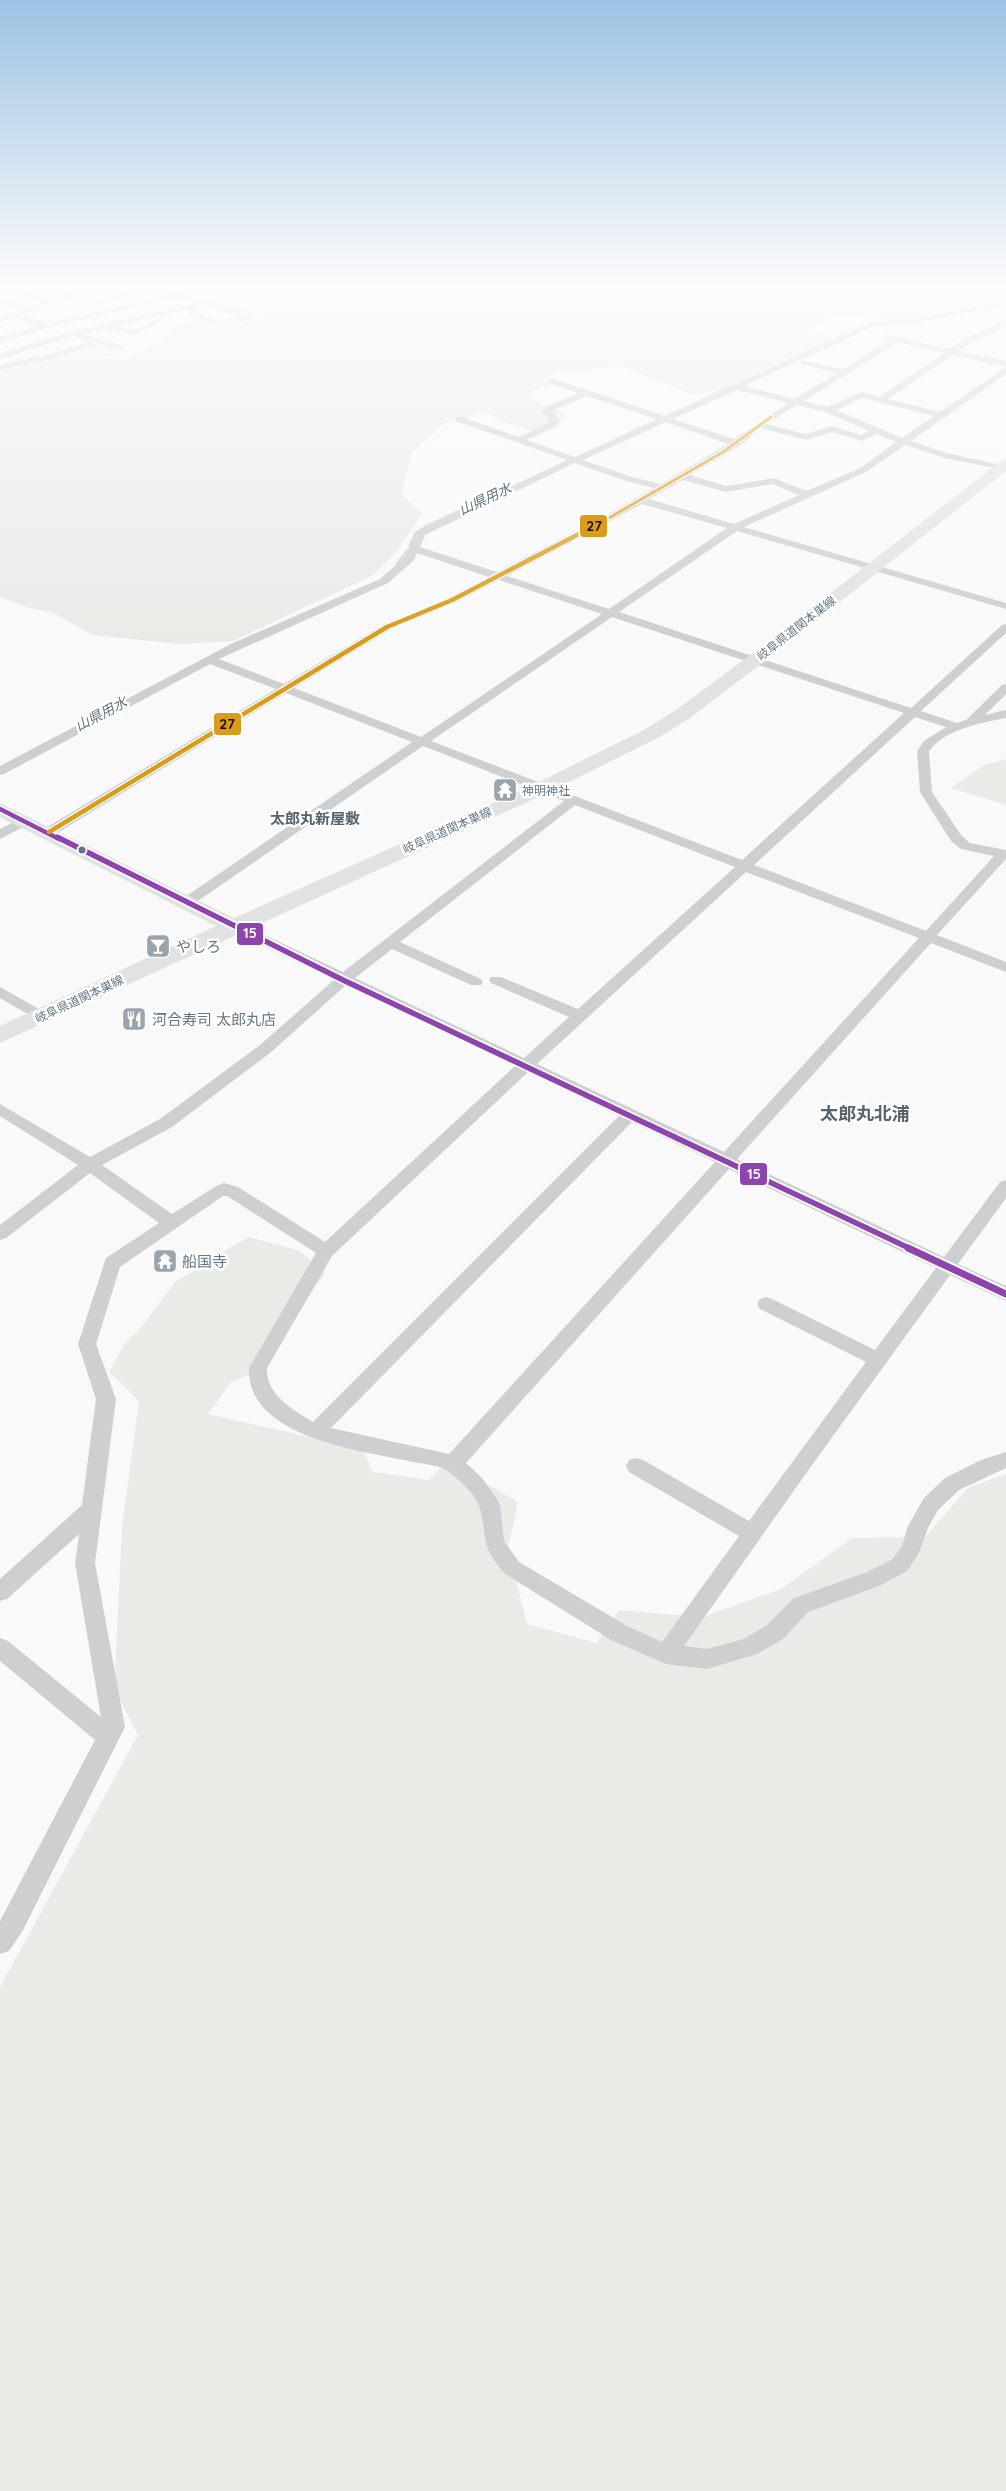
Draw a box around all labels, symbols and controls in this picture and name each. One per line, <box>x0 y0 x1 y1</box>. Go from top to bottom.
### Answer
water label: 山県用水 <box>456 478 516 519</box>
line badge: 27 <box>579 514 608 538</box>
text: 27 <box>586 517 602 535</box>
street label: 岐阜県道関本巣線 <box>754 593 838 663</box>
water label: 山県用水 <box>72 692 132 735</box>
line badge: 27 <box>213 712 242 736</box>
text: 27 <box>219 715 235 733</box>
temple icon: 神明神社 <box>492 777 518 803</box>
place label: 神明神社 <box>522 783 570 798</box>
street label: 岐阜県道関本巣線 <box>400 804 494 856</box>
district label: 太郎丸新屋敷 <box>270 809 360 828</box>
unlabelled marker <box>77 845 87 855</box>
line badge: 15 <box>236 922 264 946</box>
text: 15 <box>243 924 257 942</box>
bar icon: やしろ <box>145 933 171 959</box>
place label: やしろ <box>176 937 221 956</box>
street label: 岐阜県道関本巣線 <box>32 972 126 1026</box>
restaurant icon: 河合寿司 太郎丸店 <box>121 1006 147 1032</box>
place label: 河合寿司 太郎丸店 <box>152 1010 276 1029</box>
district label: 太郎丸北浦 <box>820 1102 910 1125</box>
line badge: 15 <box>739 1162 768 1186</box>
text: 15 <box>747 1165 761 1183</box>
temple icon: 船国寺 <box>152 1248 178 1274</box>
place label: 船国寺 <box>182 1252 227 1271</box>

